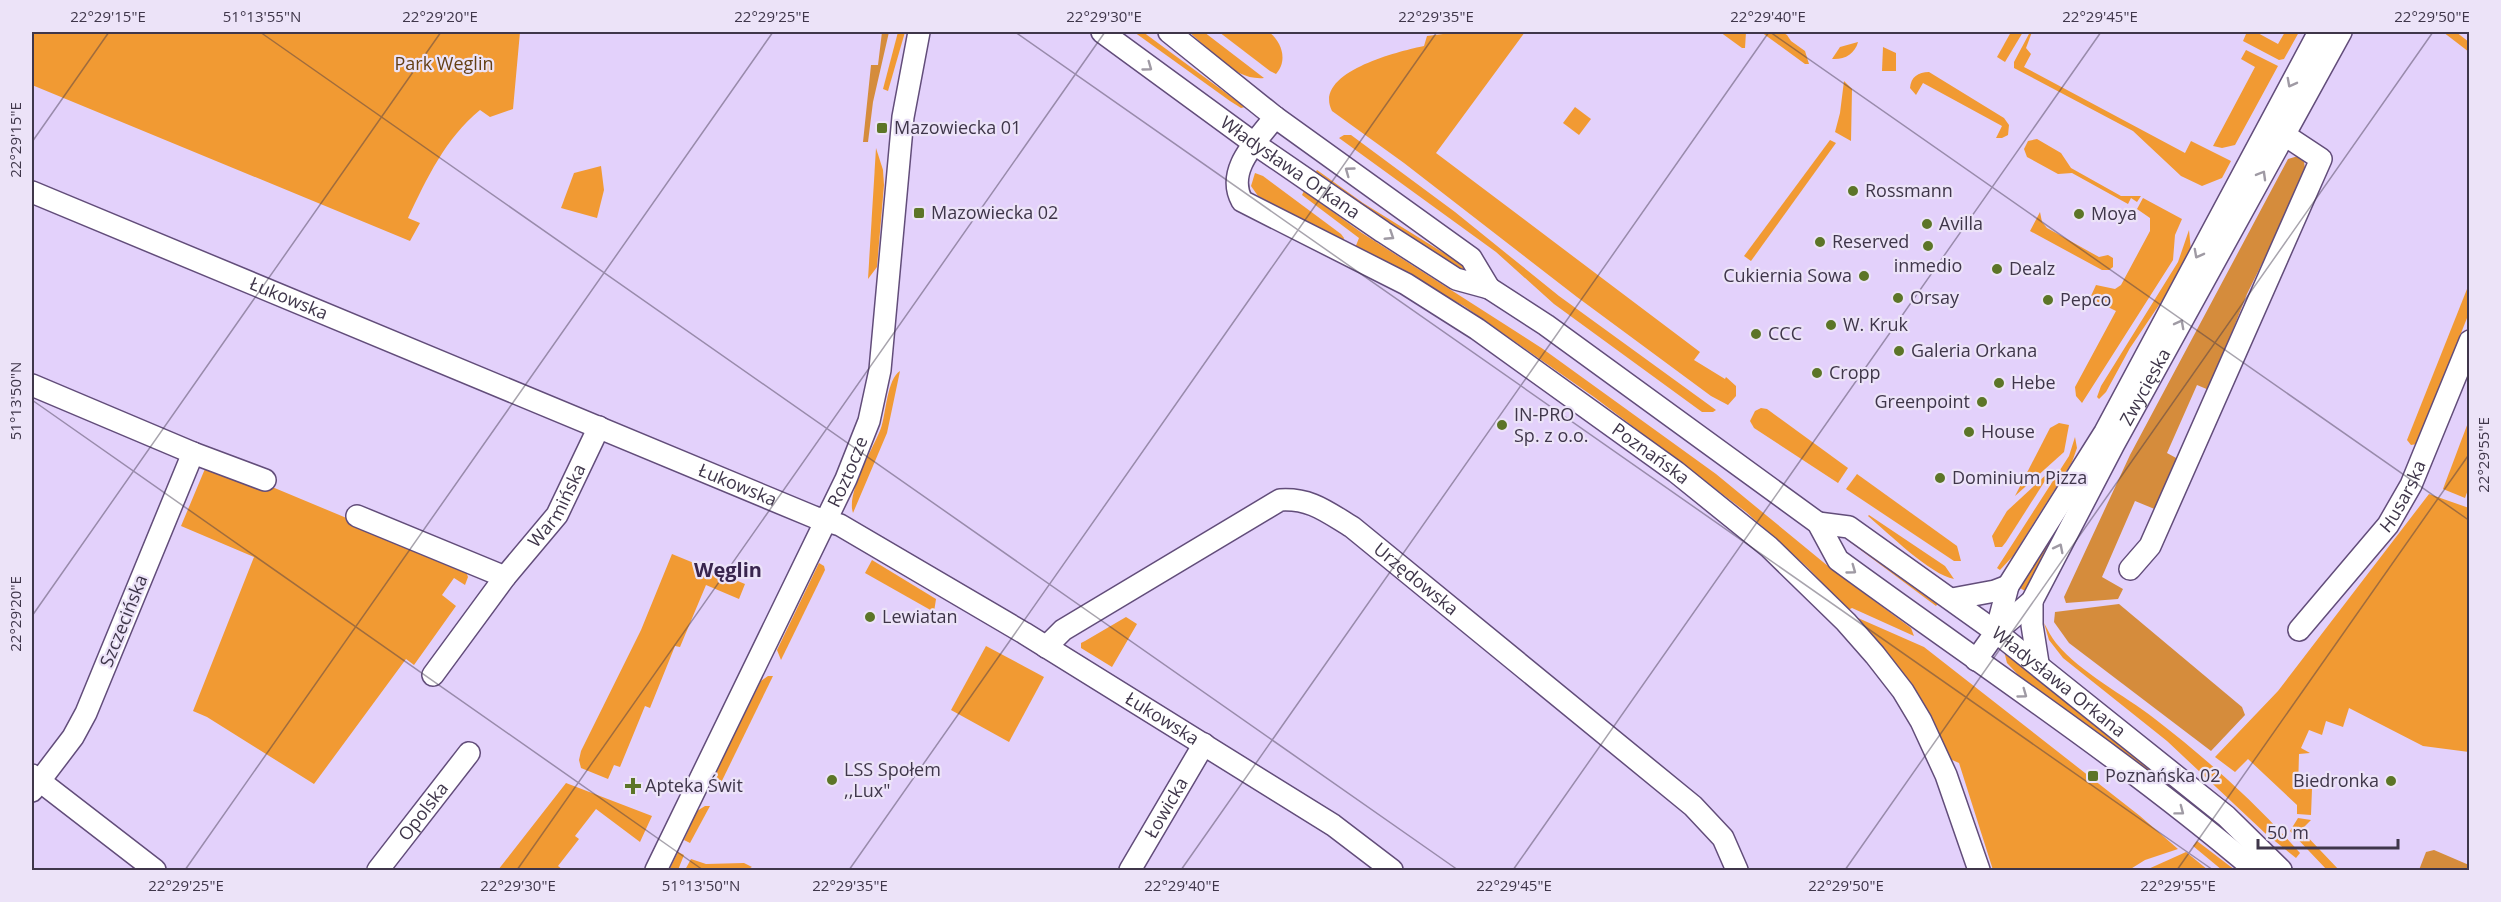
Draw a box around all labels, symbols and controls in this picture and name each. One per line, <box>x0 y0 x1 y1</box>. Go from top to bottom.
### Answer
text: 22°29'15"E <box>70 6 146 26</box>
text: 51°13'55"N <box>223 6 301 26</box>
text: 22°29'20"E <box>402 6 478 26</box>
text: 22°29'25"E <box>734 6 810 26</box>
text: 22°29'30"E <box>1066 6 1142 26</box>
text: 22°29'35"E <box>1398 6 1474 26</box>
text: 22°29'40"E <box>1730 6 1806 26</box>
text: 22°29'45"E <box>2062 6 2138 26</box>
text: 22°29'50"E <box>2394 6 2470 26</box>
park label: Park Weglin <box>395 51 493 75</box>
one-way arrow <box>1142 60 1153 71</box>
one-way arrow <box>2287 77 2298 87</box>
text: 22°29'15"E <box>5 102 25 178</box>
street label: Władysława Orkana <box>1216 110 1365 224</box>
place label: Mazowiecka 01 <box>894 115 1021 139</box>
marker: Mazowiecka 01 <box>875 121 889 135</box>
one-way arrow <box>1345 167 1356 178</box>
one-way arrow <box>2255 171 2266 181</box>
place label: Rossmann <box>1865 178 1953 202</box>
marker: Rossmann <box>1846 184 1860 198</box>
place label: Mazowiecka 02 <box>931 200 1058 224</box>
place label: Moya <box>2091 201 2137 225</box>
marker: Mazowiecka 02 <box>912 206 926 220</box>
marker: Moya <box>2072 207 2086 221</box>
place label: Avilla <box>1939 211 1983 235</box>
marker: Avilla <box>1920 217 1934 231</box>
one-way arrow <box>1384 229 1394 241</box>
place label: Reserved <box>1832 229 1909 253</box>
marker: Reserved <box>1813 235 1827 249</box>
marker: inmedio <box>1921 239 1935 253</box>
one-way arrow <box>2194 248 2205 259</box>
place label: inmedio <box>1894 253 1962 277</box>
place label: Dealz <box>2009 256 2055 280</box>
marker: Dealz <box>1990 262 2004 276</box>
place label: Cukiernia Sowa <box>1723 263 1852 287</box>
marker: Cukiernia Sowa <box>1857 269 1871 283</box>
street label: Łukowska <box>246 271 332 325</box>
place label: Orsay <box>1910 285 1960 309</box>
place label: Pepco <box>2060 287 2111 311</box>
marker: Orsay <box>1891 291 1905 305</box>
marker: Pepco <box>2041 293 2055 307</box>
place label: W. Kruk <box>1843 312 1908 336</box>
marker: W. Kruk <box>1824 318 1838 332</box>
one-way arrow <box>2173 320 2184 331</box>
place label: CCC <box>1768 321 1802 345</box>
marker: CCC <box>1749 327 1763 341</box>
place label: Galeria Orkana <box>1911 338 2037 362</box>
marker: Galeria Orkana <box>1892 344 1906 358</box>
street label: Zwycięska <box>2114 344 2175 429</box>
place label: Cropp <box>1829 360 1881 384</box>
text: 51°13'50"N <box>5 362 25 440</box>
marker: Cropp <box>1810 366 1824 380</box>
place label: Hebe <box>2011 370 2056 394</box>
marker: Hebe <box>1992 376 2006 390</box>
place label: Greenpoint <box>1874 389 1970 413</box>
marker: Greenpoint <box>1975 395 1989 409</box>
place label: IN-PRO Sp. z o.o. <box>1514 402 1589 447</box>
street label: Poznańska <box>1608 417 1695 489</box>
text: 22°29'55"E <box>2473 417 2493 493</box>
marker: IN-PRO Sp. z o.o. <box>1495 418 1509 432</box>
place label: House <box>1981 419 2035 443</box>
marker: House <box>1962 425 1976 439</box>
street label: Roztocze <box>821 433 873 511</box>
street label: Łukowska <box>695 457 781 511</box>
street label: Husarska <box>2374 457 2431 537</box>
street label: Warmińska <box>522 460 591 552</box>
place label: Dominium Pizza <box>1952 465 2087 489</box>
marker: Dominium Pizza <box>1933 471 1947 485</box>
street label: Urzędowska <box>1369 537 1464 620</box>
one-way arrow <box>2051 544 2063 555</box>
district label: Węglin <box>694 556 762 583</box>
one-way arrow <box>1845 563 1856 574</box>
street label: Szczecińska <box>94 571 153 670</box>
text: 22°29'20"E <box>5 576 25 652</box>
place label: Lewiatan <box>882 604 957 628</box>
marker: Lewiatan <box>863 610 877 624</box>
street label: Władysława Orkana <box>1987 620 2131 742</box>
street label: Łukowska <box>1121 686 1204 750</box>
one-way arrow <box>2017 687 2028 698</box>
place label: LSS Społem ,,Lux" <box>844 757 941 802</box>
place label: Poznańska 02 <box>2105 763 2220 787</box>
place label: Biedronka <box>2293 768 2379 792</box>
marker: Poznańska 02 <box>2086 769 2100 783</box>
place label: Apteka Świt <box>645 773 743 797</box>
marker: LSS Społem ,,Lux" <box>825 773 839 787</box>
street label: Łowicka <box>1138 773 1193 842</box>
marker: Biedronka <box>2384 774 2398 788</box>
street label: Opolska <box>392 777 453 845</box>
marker: Apteka Świt <box>626 779 640 793</box>
one-way arrow <box>2173 803 2184 814</box>
scale bar <box>2258 812 2398 850</box>
text: 50 m <box>2267 820 2309 844</box>
text: 22°29'25"E <box>148 875 224 895</box>
text: 22°29'30"E <box>480 875 556 895</box>
text: 51°13'50"N <box>662 875 740 895</box>
text: 22°29'35"E <box>812 875 888 895</box>
text: 22°29'40"E <box>1144 875 1220 895</box>
text: 22°29'45"E <box>1476 875 1552 895</box>
text: 22°29'50"E <box>1808 875 1884 895</box>
text: 22°29'55"E <box>2140 875 2216 895</box>

